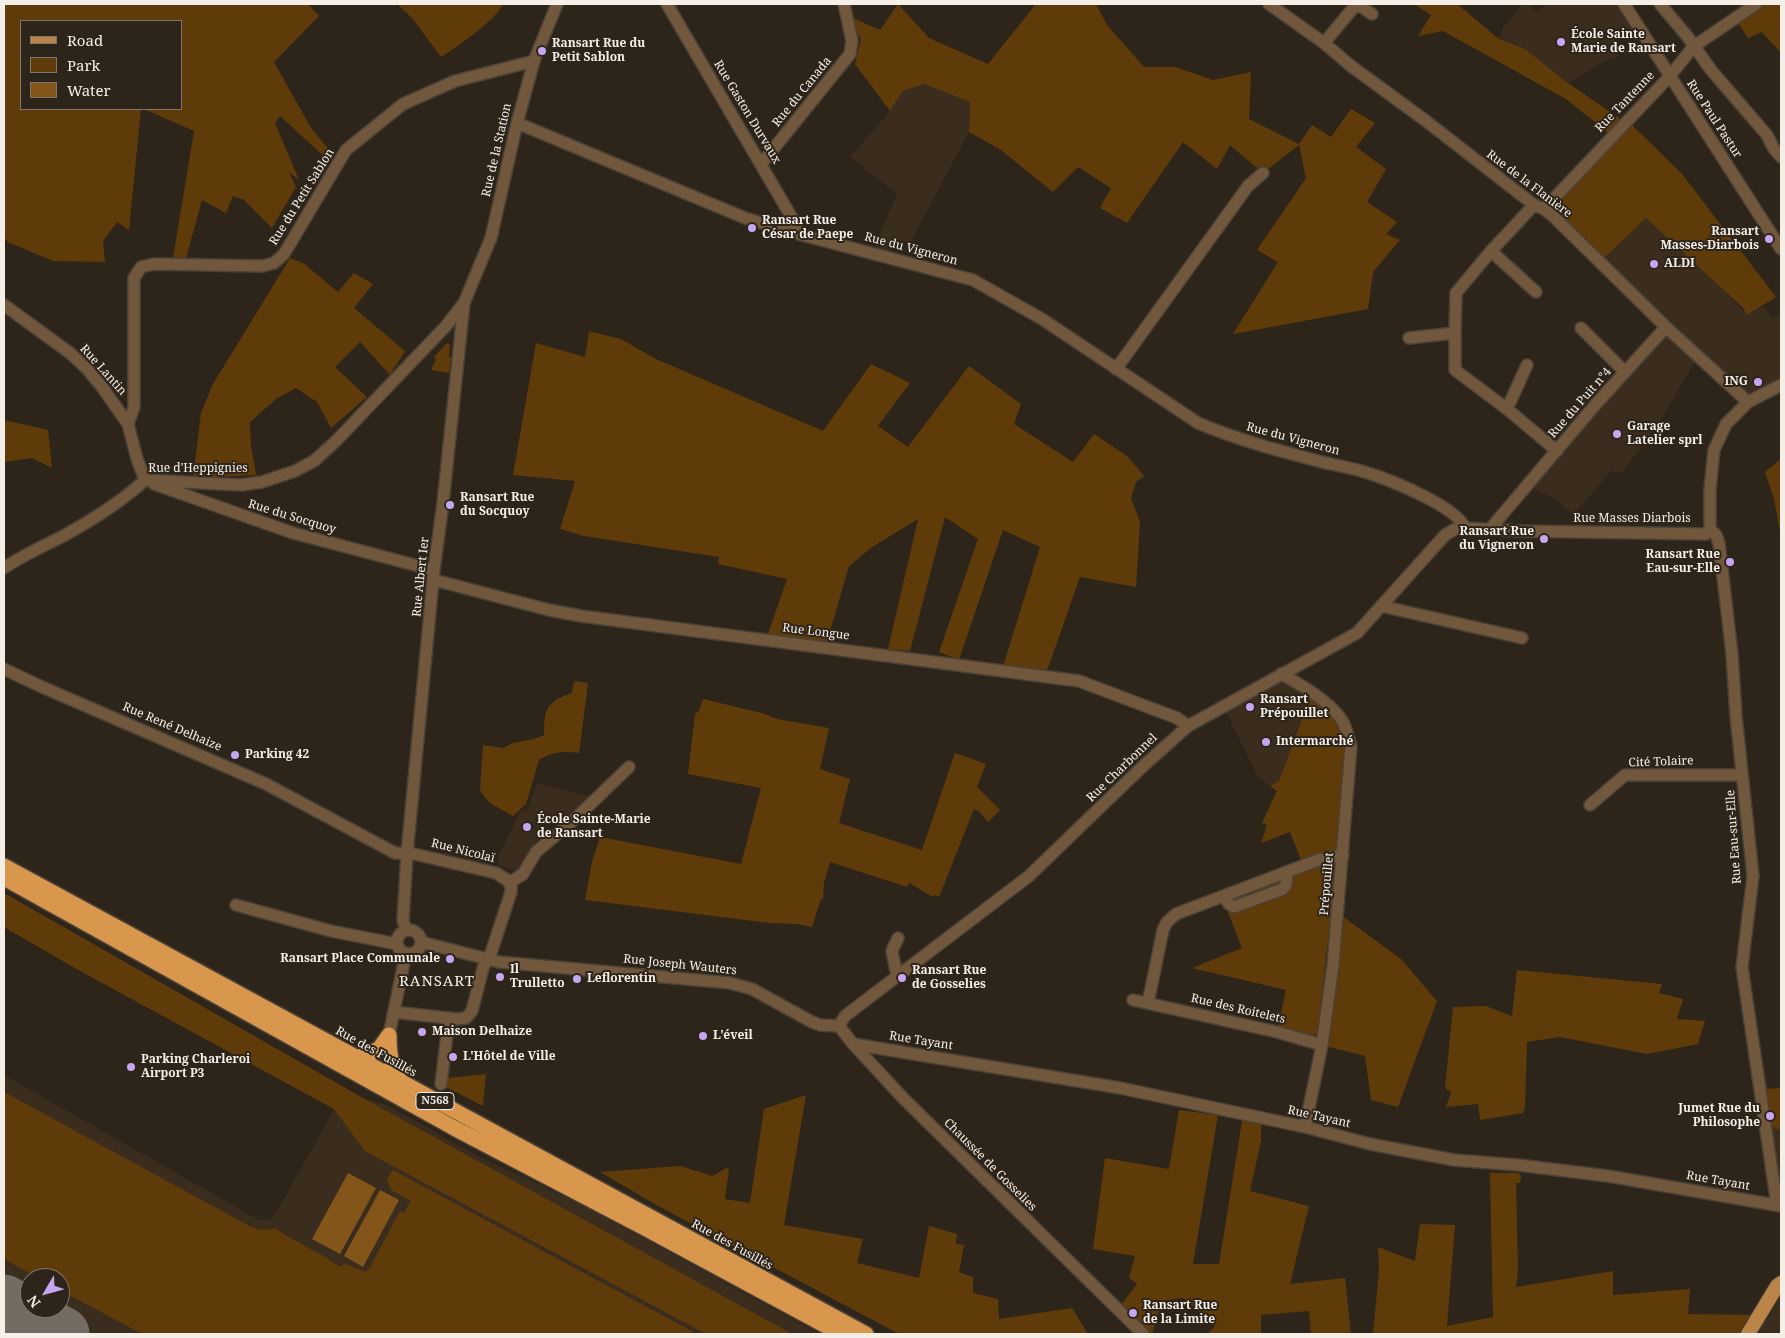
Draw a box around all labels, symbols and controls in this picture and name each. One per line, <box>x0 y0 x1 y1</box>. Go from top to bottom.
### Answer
legend <box>20 20 182 110</box>
place label: École Sainte Marie de Ransart <box>1571 28 1676 56</box>
text: Road <box>67 30 103 50</box>
marker: École Sainte Marie de Ransart <box>1555 36 1567 48</box>
place label: Ransart Rue du Petit Sablon <box>552 37 645 65</box>
marker: Ransart Rue du Petit Sablon <box>536 45 548 57</box>
street label: Rue du Canada <box>769 54 835 130</box>
text: Park <box>67 55 100 75</box>
street label: Rue Gaston Durvaux <box>710 58 784 166</box>
street label: Rue Tantenne <box>1592 69 1658 135</box>
street label: Rue Paul Pastur <box>1683 77 1745 161</box>
text: Water <box>67 80 110 100</box>
street label: Rue de la Station <box>479 102 515 198</box>
street label: Rue du Petit Sablon <box>266 146 338 248</box>
street label: Rue de la Flanière <box>1483 147 1575 221</box>
place label: Ransart Rue César de Paepe <box>762 214 853 242</box>
marker: Ransart Rue César de Paepe <box>746 222 758 234</box>
place label: Ransart Masses-Diarbois <box>1660 225 1759 253</box>
street label: Rue du Vigneron <box>863 230 959 268</box>
marker: Ransart Masses-Diarbois <box>1763 233 1775 245</box>
place label: ALDI <box>1664 257 1695 271</box>
marker: ALDI <box>1648 258 1660 270</box>
street label: Rue Lantin <box>77 342 129 398</box>
street label: Rue du Puit n°4 <box>1546 365 1614 441</box>
place label: ING <box>1724 375 1748 389</box>
marker: ING <box>1752 376 1764 388</box>
street label: Rue du Vigneron <box>1245 420 1341 458</box>
place label: Garage Latelier sprl <box>1627 420 1702 448</box>
marker: Garage Latelier sprl <box>1611 428 1623 440</box>
street label: Rue d'Heppignies <box>148 462 248 476</box>
place label: Ransart Rue du Socquoy <box>460 491 534 519</box>
street label: Rue du Socquoy <box>246 497 338 537</box>
marker: Ransart Rue du Socquoy <box>444 499 456 511</box>
street label: Rue Masses Diarbois <box>1573 512 1691 526</box>
place label: Ransart Rue du Vigneron <box>1459 525 1534 553</box>
marker: Ransart Rue du Vigneron <box>1538 533 1550 545</box>
street label: Rue Albert Ier <box>410 536 432 618</box>
place label: Ransart Rue Eau-sur-Elle <box>1646 548 1720 576</box>
marker: Ransart Rue Eau-sur-Elle <box>1724 556 1736 568</box>
street label: Rue Longue <box>782 621 850 643</box>
place label: Ransart Prépouillet <box>1260 693 1328 721</box>
street label: Rue René Delhaize <box>120 700 224 754</box>
marker: Ransart Prépouillet <box>1244 701 1256 713</box>
street label: Rue Charbonnel <box>1084 731 1160 805</box>
place label: Intermarché <box>1276 735 1353 749</box>
marker: Intermarché <box>1260 736 1272 748</box>
place label: Parking 42 <box>245 748 309 762</box>
marker: Parking 42 <box>229 749 241 761</box>
street label: Cité Tolaire <box>1628 754 1694 770</box>
street label: Rue Eau-sur-Elle <box>1724 789 1744 885</box>
place label: École Sainte-Marie de Ransart <box>537 813 651 841</box>
marker: École Sainte-Marie de Ransart <box>521 821 533 833</box>
street label: Rue Nicolaï <box>430 836 496 866</box>
street label: Prépouillet <box>1317 852 1337 916</box>
place label: Ransart Place Communale <box>280 952 440 966</box>
street label: Rue Joseph Wauters <box>623 952 737 978</box>
marker: Ransart Place Communale <box>444 953 456 965</box>
place label: Il Trulletto <box>510 963 565 991</box>
place label: Ransart Rue de Gosselies <box>912 964 986 992</box>
marker: Il Trulletto <box>494 971 506 983</box>
place label: Leflorentin <box>587 972 656 986</box>
marker: Ransart Rue de Gosselies <box>896 972 908 984</box>
district label: RANSART <box>398 973 476 991</box>
marker: Leflorentin <box>571 973 583 985</box>
street label: Rue des Roitelets <box>1189 991 1287 1027</box>
street label: Rue des Fusillés <box>333 1024 419 1080</box>
place label: Maison Delhaize <box>432 1025 532 1039</box>
marker: Maison Delhaize <box>416 1026 428 1038</box>
place label: L'éveil <box>713 1029 753 1043</box>
street label: Rue Tayant <box>888 1029 954 1053</box>
marker: L'éveil <box>697 1030 709 1042</box>
place label: L'Hôtel de Ville <box>463 1050 556 1064</box>
marker: L'Hôtel de Ville <box>447 1051 459 1063</box>
place label: Parking Charleroi Airport P3 <box>141 1053 250 1081</box>
marker: Parking Charleroi Airport P3 <box>125 1061 137 1073</box>
road number: N568 <box>416 1092 454 1110</box>
place label: Jumet Rue du Philosophe <box>1678 1102 1760 1130</box>
street label: Rue Tayant <box>1286 1103 1352 1131</box>
marker: Jumet Rue du Philosophe <box>1764 1110 1776 1122</box>
street label: Chaussée de Gosselies <box>941 1116 1039 1214</box>
street label: Rue Tayant <box>1685 1168 1751 1194</box>
street label: Rue des Fusillés <box>689 1217 775 1273</box>
north arrow <box>20 1268 70 1318</box>
text: N <box>23 1292 44 1312</box>
place label: Ransart Rue de la Limite <box>1143 1299 1217 1327</box>
marker: Ransart Rue de la Limite <box>1127 1307 1139 1319</box>

